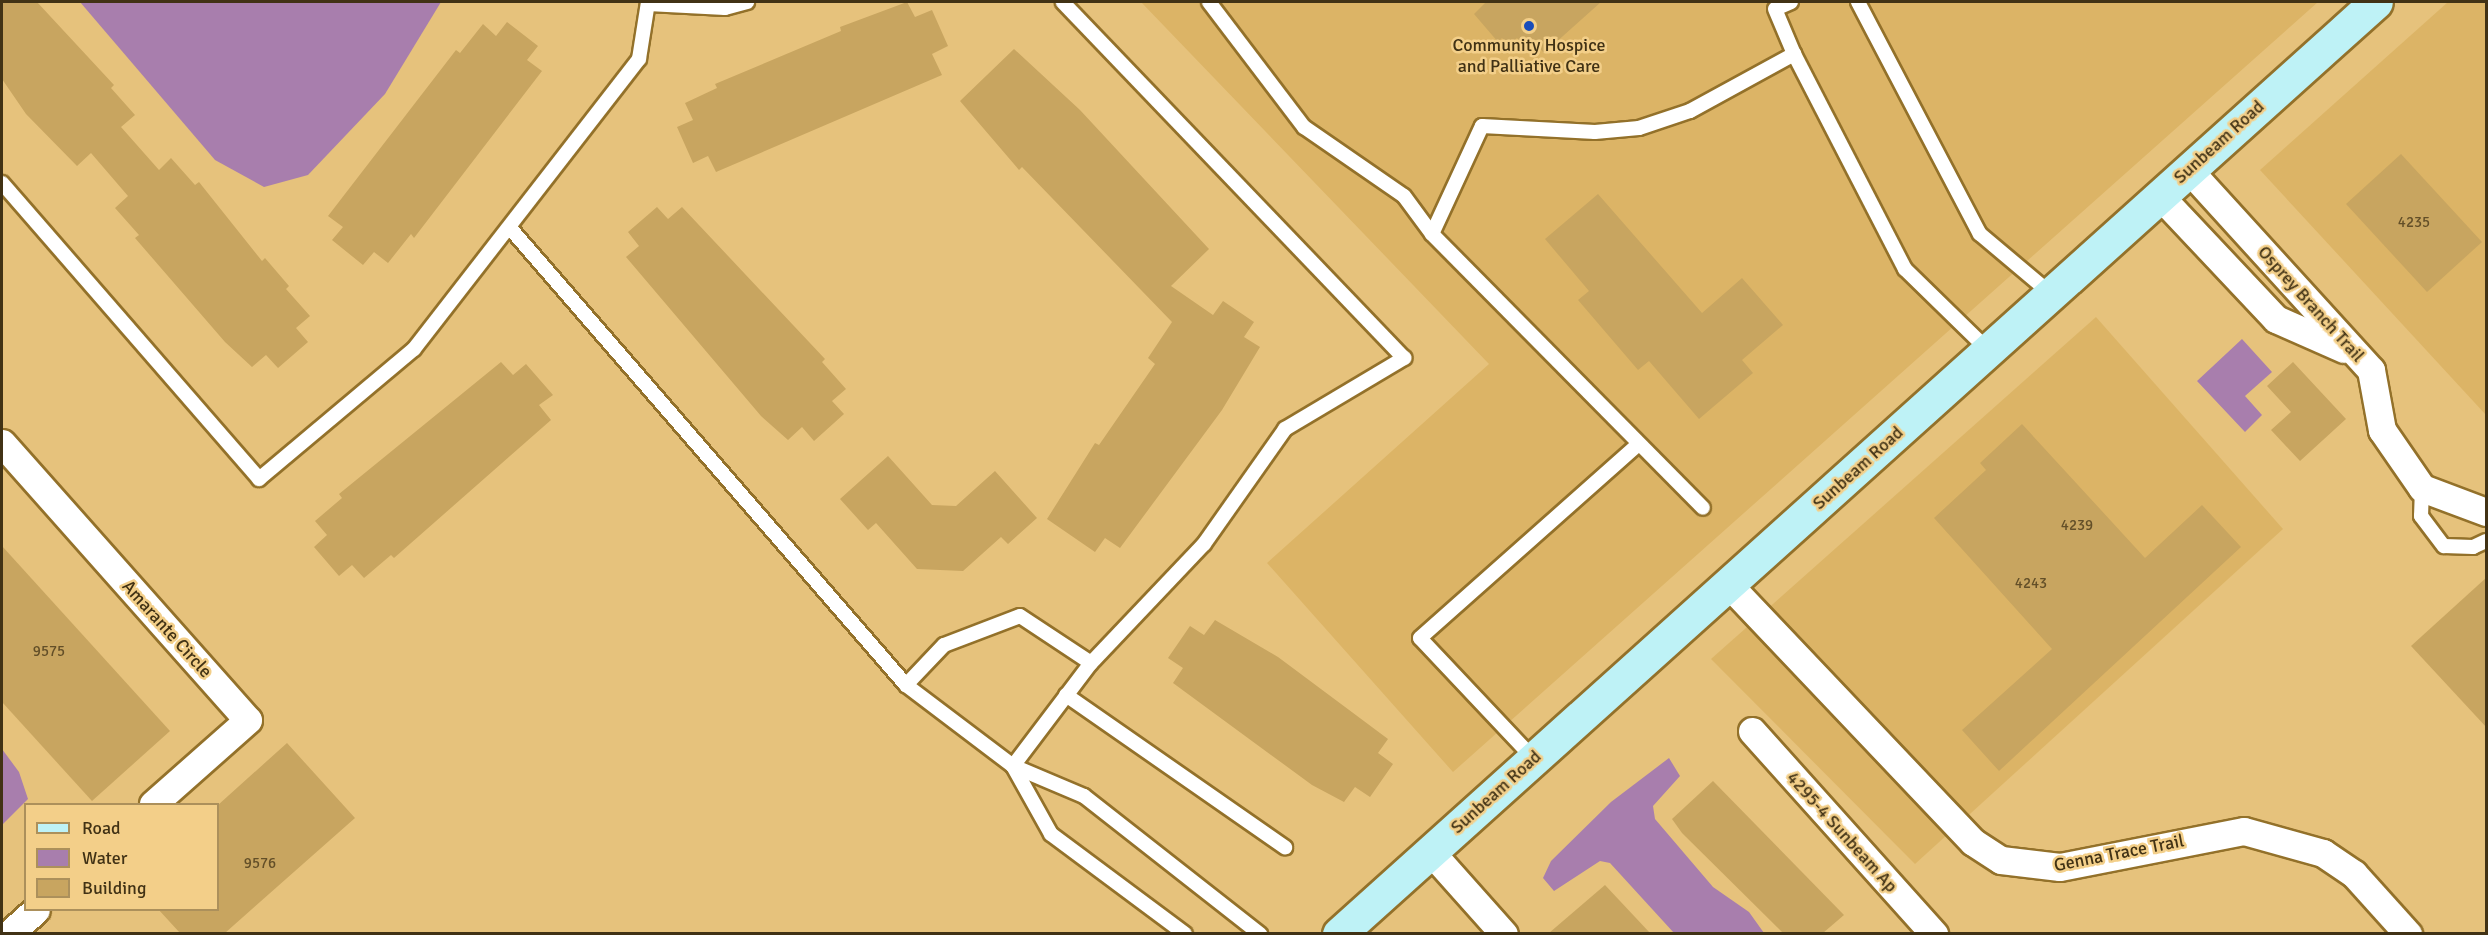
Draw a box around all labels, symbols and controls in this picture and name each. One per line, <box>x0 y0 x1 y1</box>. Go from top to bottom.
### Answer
marker: Community Hospice and Palliative Care <box>1522 19 1536 33</box>
place label: Community Hospice and Palliative Care <box>1452 35 1606 78</box>
street label: Sunbeam Road <box>2169 96 2269 188</box>
house number: 4235 <box>2398 214 2430 232</box>
street label: Osprey Branch Trail <box>2253 241 2369 367</box>
street label: Sunbeam Road <box>1808 422 1908 514</box>
house number: 4239 <box>2061 517 2093 535</box>
house number: 4243 <box>2015 575 2047 593</box>
street label: Amarante Circle <box>118 576 216 682</box>
house number: 9575 <box>33 643 65 661</box>
street label: Sunbeam Road <box>1446 746 1546 838</box>
street label: 4295-4 Sunbeam Ap <box>1782 767 1902 897</box>
legend <box>24 803 219 911</box>
text: Road <box>82 817 121 839</box>
street label: Genna Trace Trail <box>2052 830 2186 876</box>
text: Water <box>82 847 127 869</box>
house number: 9576 <box>244 855 276 873</box>
text: Building <box>82 877 146 899</box>

